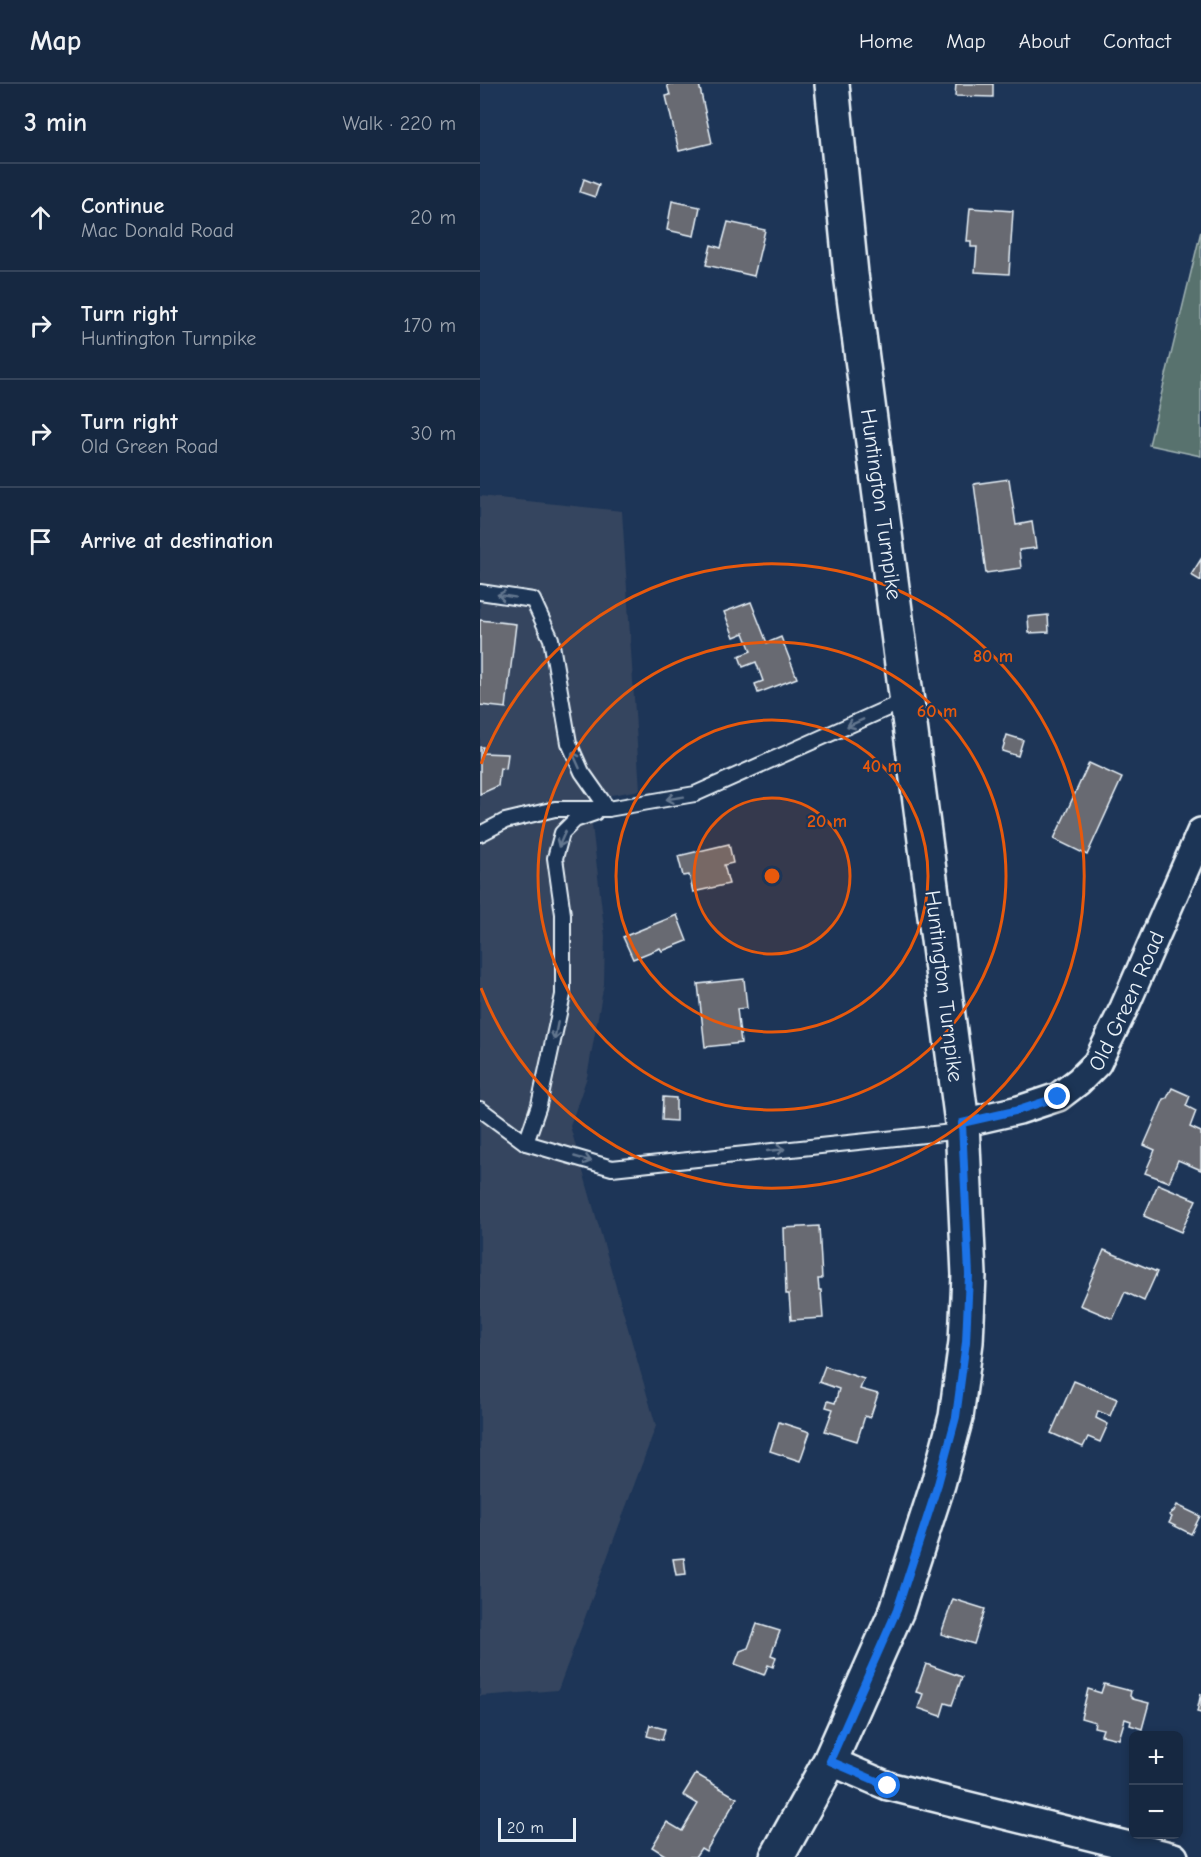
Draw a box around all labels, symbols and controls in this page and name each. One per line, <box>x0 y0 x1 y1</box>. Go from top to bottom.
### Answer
text: Map <box>30 25 81 57</box>
text: Home <box>859 29 913 53</box>
text: Map <box>946 29 986 53</box>
text: About <box>1019 29 1070 53</box>
text: Contact <box>1103 29 1171 53</box>
text: 3 min <box>24 108 87 138</box>
text: Walk · 220 m <box>342 112 456 135</box>
text: Continue <box>81 193 164 219</box>
icon: ahead <box>24 201 57 234</box>
text: 20 m <box>410 206 456 229</box>
text: Mac Donald Road <box>81 219 234 242</box>
text: Turn right <box>81 301 178 327</box>
icon: right <box>24 309 57 342</box>
text: 170 m <box>403 314 456 337</box>
text: Huntington Turnpike <box>81 327 256 350</box>
street label: Huntington Turnpike <box>855 407 907 601</box>
text: Turn right <box>81 409 178 435</box>
icon: right <box>24 417 57 450</box>
text: 30 m <box>410 422 456 445</box>
text: Old Green Road <box>81 435 218 458</box>
icon: arrive <box>24 525 57 558</box>
text: Arrive at destination <box>81 528 273 554</box>
one-way arrow <box>496 590 516 601</box>
text: 80 m <box>973 646 1013 667</box>
text: 60 m <box>917 701 957 722</box>
one-way arrow <box>846 718 864 729</box>
one-way arrow <box>570 751 582 769</box>
text: 40 m <box>862 756 902 777</box>
one-way arrow <box>666 792 685 803</box>
text: 20 m <box>807 811 847 832</box>
one-way arrow <box>556 829 567 847</box>
centre of rings <box>762 866 782 886</box>
street label: Huntington Turnpike <box>919 889 969 1083</box>
street label: Old Green Road <box>1083 927 1170 1075</box>
one-way arrow <box>550 1021 561 1040</box>
route end <box>1044 1083 1070 1109</box>
one-way arrow <box>765 1144 785 1155</box>
one-way arrow <box>573 1154 592 1165</box>
map controls <box>1129 1731 1183 1839</box>
button: + <box>1129 1731 1183 1785</box>
route start <box>874 1772 900 1798</box>
button: − <box>1129 1785 1183 1839</box>
scale bar <box>498 1815 576 1842</box>
text: 20 m <box>507 1819 544 1837</box>

